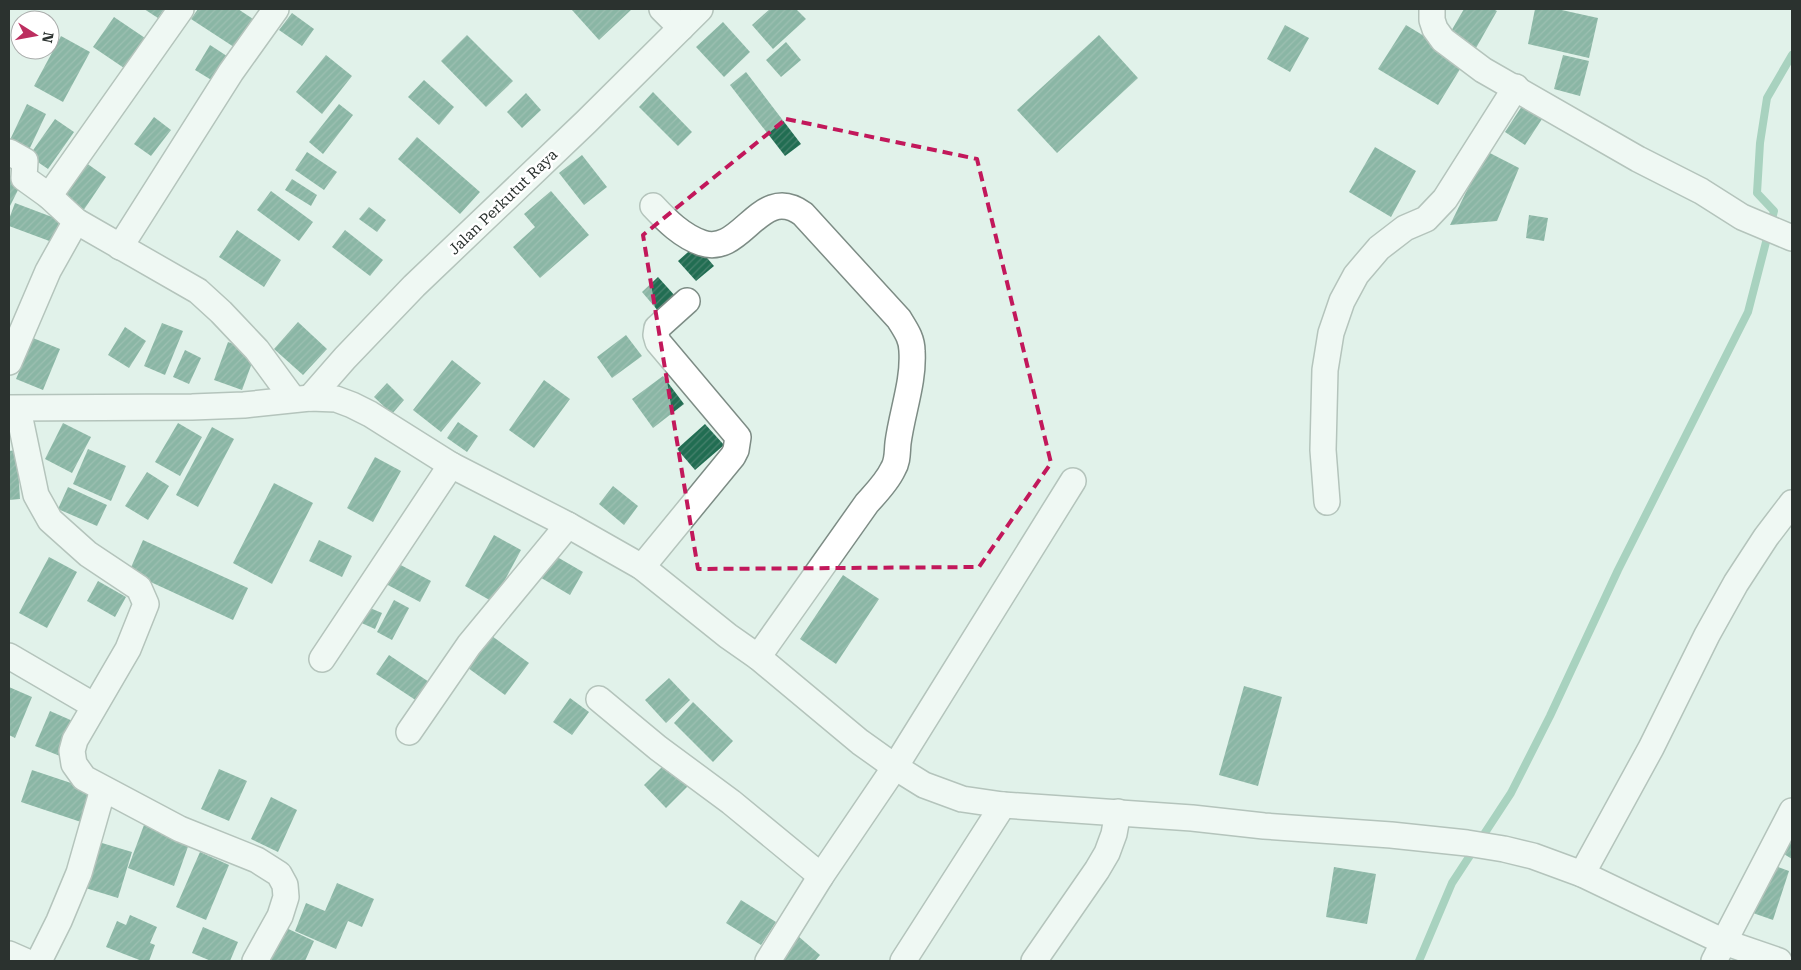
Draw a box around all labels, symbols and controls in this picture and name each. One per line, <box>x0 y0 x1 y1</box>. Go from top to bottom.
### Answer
north arrow <box>10 10 60 60</box>
text: N <box>39 31 57 45</box>
street label: Jalan Perkutut Raya <box>445 146 561 258</box>

